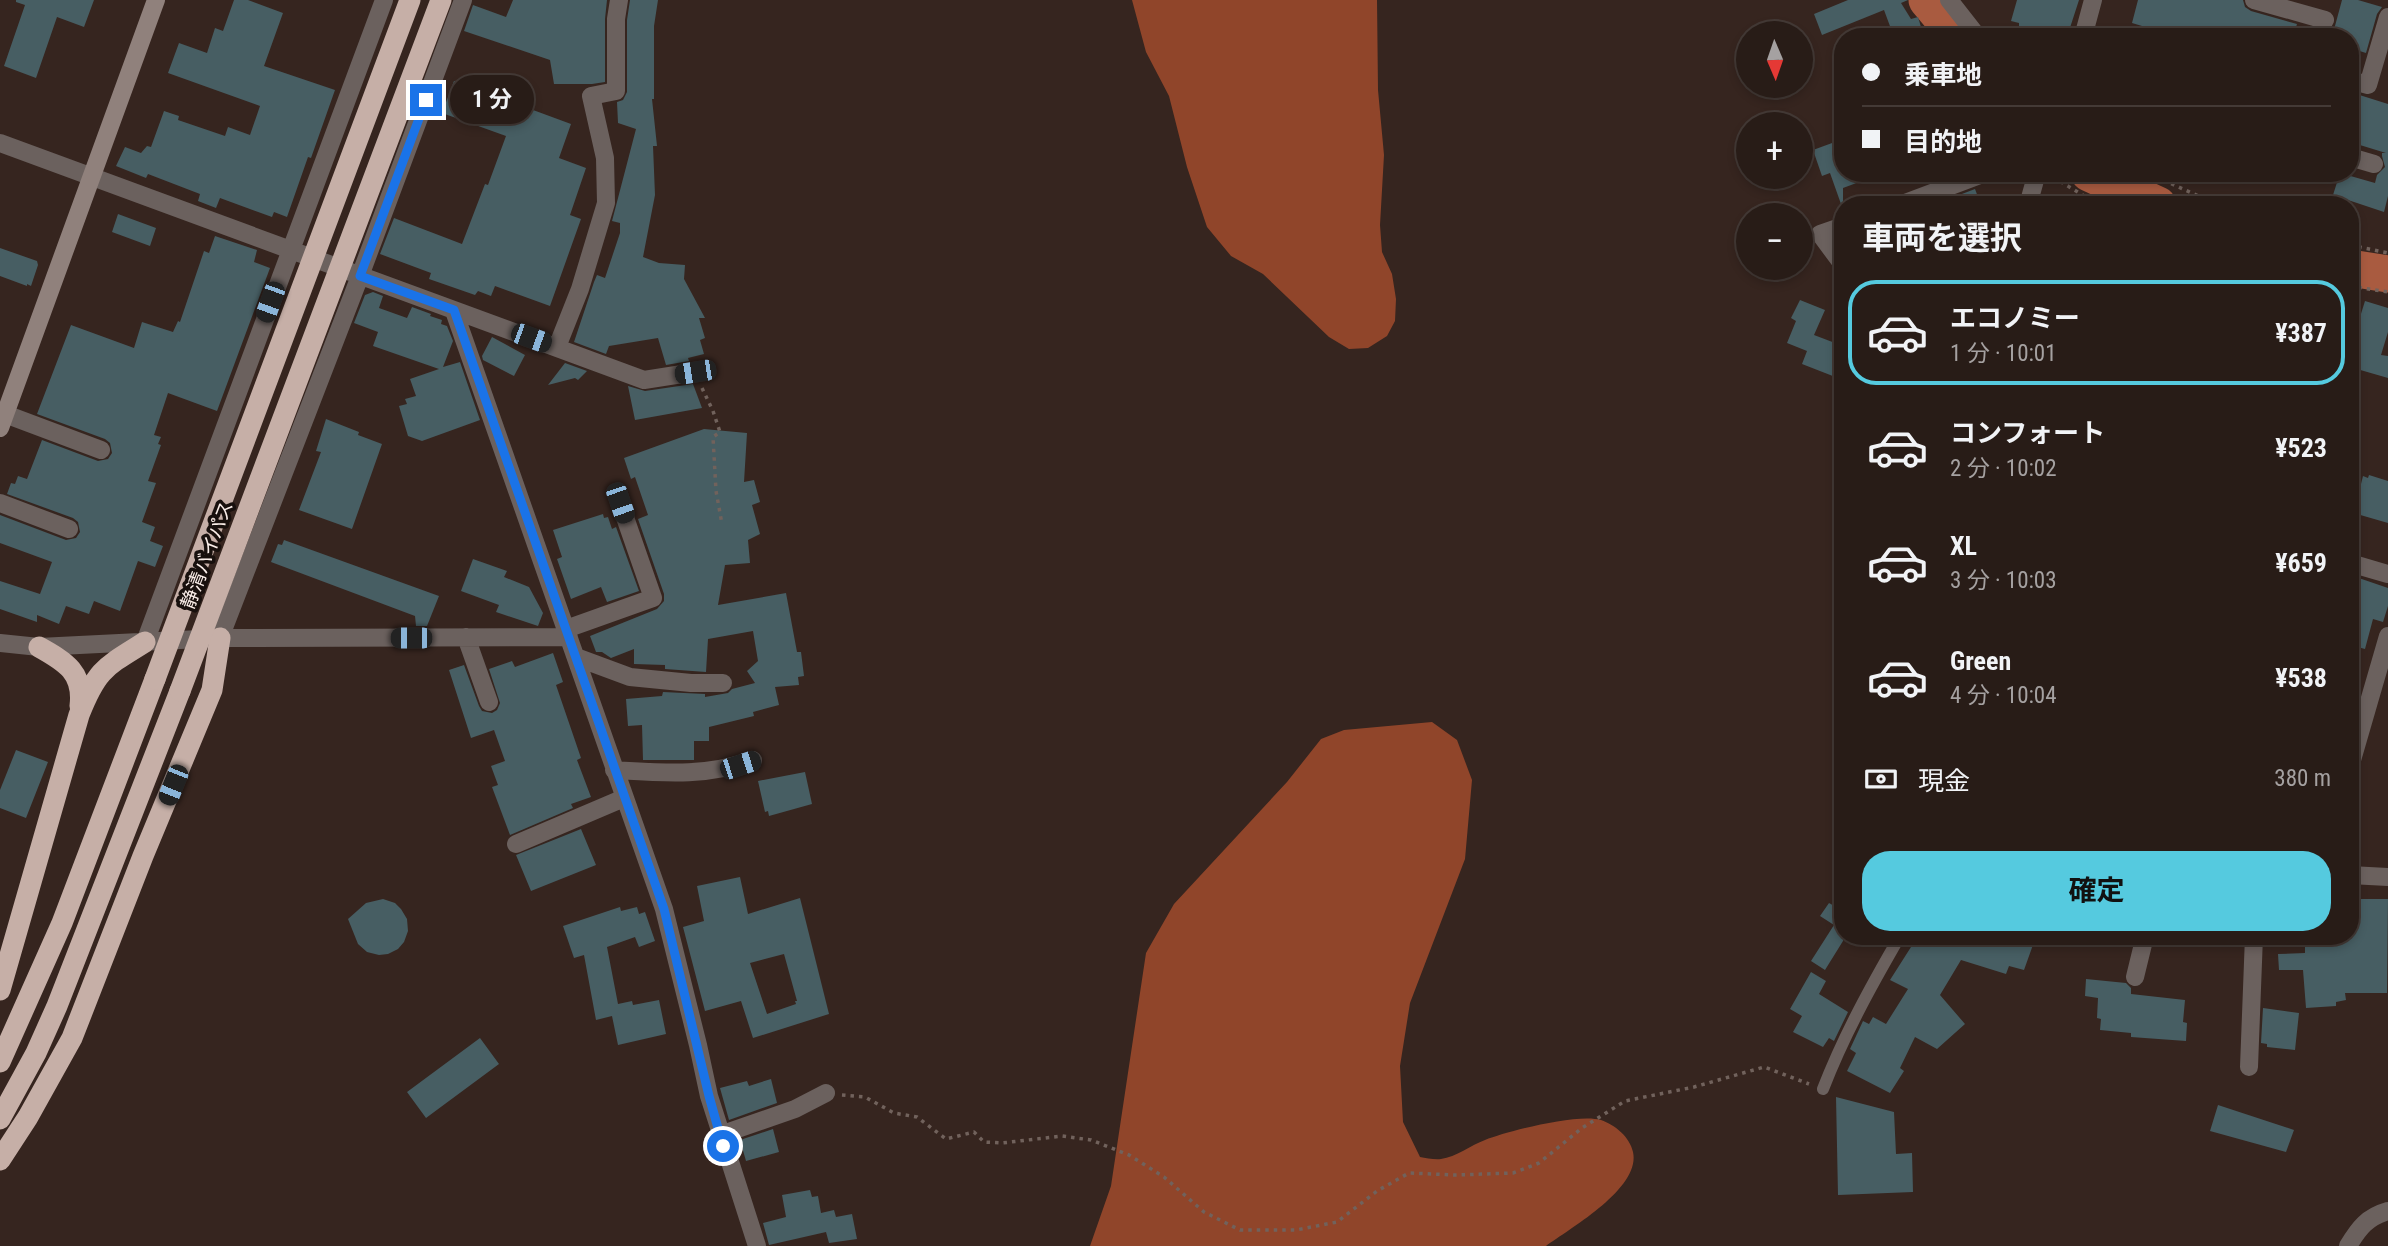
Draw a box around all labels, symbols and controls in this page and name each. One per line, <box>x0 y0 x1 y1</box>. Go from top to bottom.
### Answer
north arrow <box>1736 21 1813 98</box>
map controls <box>1736 21 1813 280</box>
text: 乗車地 <box>1904 60 1982 90</box>
callout: 1 分 <box>450 76 534 124</box>
route end <box>410 84 442 116</box>
text: 1 分 <box>472 86 512 113</box>
button: + <box>1736 112 1813 189</box>
text: 目的地 <box>1904 127 1982 157</box>
button: − <box>1736 203 1813 280</box>
text: 車両を選択 <box>1862 219 2022 257</box>
car <box>253 279 288 325</box>
icon: car <box>1866 301 1929 364</box>
text: エコノミー <box>1950 303 2080 333</box>
text: ¥387 <box>2275 318 2327 348</box>
car <box>508 321 555 355</box>
text: 1 分 · 10:01 <box>1950 340 2057 367</box>
car <box>673 358 718 386</box>
icon: car <box>1866 416 1929 479</box>
text: コンフォート <box>1950 418 2105 448</box>
text: ¥523 <box>2275 433 2327 463</box>
text: 2 分 · 10:02 <box>1950 455 2057 482</box>
car <box>604 480 637 526</box>
street label: 静清バイパス <box>176 498 238 612</box>
icon: car <box>1866 531 1929 594</box>
text: XL <box>1950 531 1977 561</box>
text: ¥659 <box>2275 548 2327 578</box>
text: 3 分 · 10:03 <box>1950 567 2057 594</box>
car <box>391 628 433 649</box>
icon: car <box>1866 646 1929 709</box>
text: Green <box>1950 646 2011 676</box>
text: ¥538 <box>2275 663 2327 693</box>
text: 4 分 · 10:04 <box>1950 682 2057 709</box>
car <box>717 749 764 781</box>
icon: cash <box>1862 760 1900 798</box>
car <box>156 762 191 808</box>
text: 380 m <box>2274 765 2331 792</box>
text: 現金 <box>1918 766 1970 796</box>
button: 確定 <box>1862 851 2331 931</box>
route start <box>707 1130 739 1162</box>

